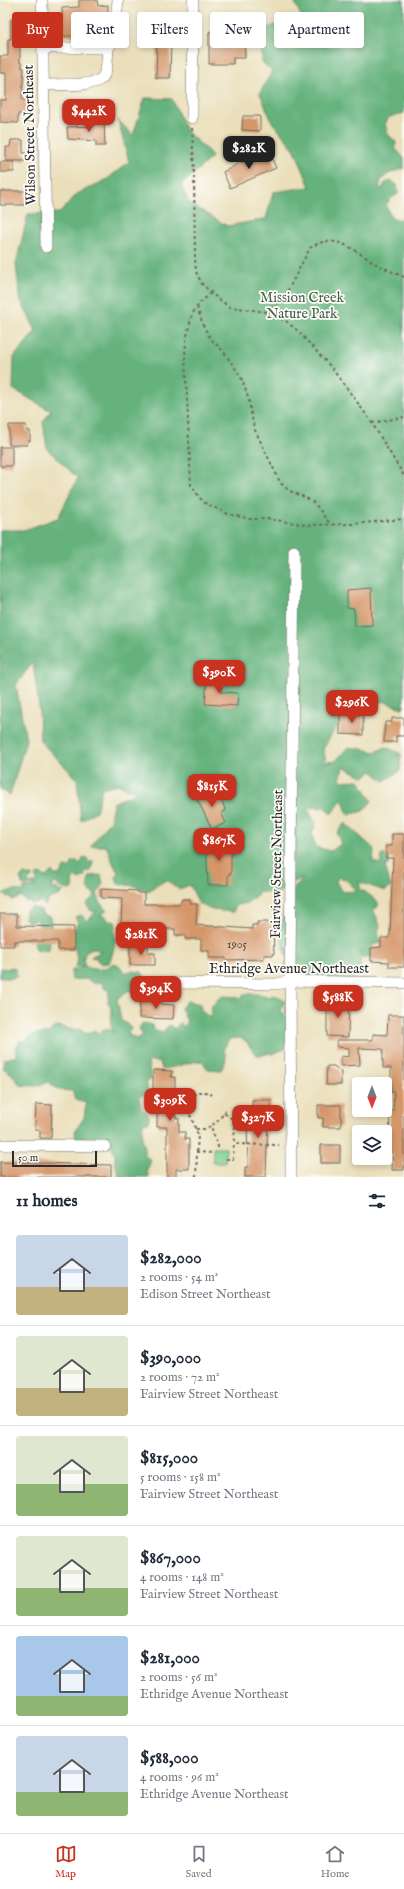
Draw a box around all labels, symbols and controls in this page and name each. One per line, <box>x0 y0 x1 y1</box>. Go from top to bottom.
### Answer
chip: Buy <box>12 12 63 48</box>
chip: Rent <box>71 12 129 48</box>
chip: Filters <box>137 12 202 48</box>
chip: New <box>210 12 266 48</box>
chip: Apartment <box>274 12 364 48</box>
street label: Wilson Street Northeast <box>20 64 40 205</box>
pin: $442K <box>61 99 117 133</box>
text: $442K <box>71 103 107 120</box>
pin: $282K <box>221 136 277 170</box>
text: $282K <box>232 140 266 157</box>
park label: Mission Creek Nature Park <box>260 289 344 323</box>
pin: $390K <box>191 660 247 694</box>
text: $390K <box>202 664 236 681</box>
pin: $296K <box>324 690 380 724</box>
text: $296K <box>335 694 369 711</box>
pin: $815K <box>184 774 240 808</box>
text: $815K <box>196 778 228 795</box>
street label: Fairview Street Northeast <box>267 789 287 939</box>
pin: $867K <box>191 828 247 862</box>
text: $867K <box>202 832 236 849</box>
pin: $281K <box>113 922 169 956</box>
text: $281K <box>125 926 157 943</box>
house number: 1905 <box>227 937 248 952</box>
street label: Ethridge Avenue Northeast <box>209 960 369 978</box>
pin: $394K <box>128 976 184 1010</box>
text: $394K <box>139 980 173 997</box>
pin: $588K <box>310 985 366 1019</box>
text: $588K <box>322 989 354 1006</box>
north arrow <box>352 1077 392 1117</box>
map controls <box>352 1077 392 1165</box>
pin: $309K <box>142 1088 198 1122</box>
text: $309K <box>153 1092 187 1109</box>
pin: $327K <box>230 1105 286 1139</box>
text: $327K <box>241 1109 275 1126</box>
button: layers <box>352 1125 392 1165</box>
scale bar <box>12 1149 97 1168</box>
text: 50 m <box>18 1151 38 1165</box>
icon: filters <box>366 1190 388 1212</box>
text: 11 homes <box>16 1191 77 1212</box>
text: $282,000 <box>140 1248 202 1269</box>
icon: home <box>48 1251 96 1299</box>
text: 2 rooms · 54 m² <box>140 1269 218 1286</box>
text: Edison Street Northeast <box>140 1286 270 1303</box>
text: $390,000 <box>140 1348 201 1369</box>
icon: home <box>48 1352 96 1400</box>
text: 2 rooms · 72 m² <box>140 1369 220 1386</box>
text: Fairview Street Northeast <box>140 1386 278 1403</box>
text: $815,000 <box>140 1448 198 1469</box>
icon: home <box>48 1452 96 1500</box>
text: 5 rooms · 158 m² <box>140 1469 221 1486</box>
text: Fairview Street Northeast <box>140 1486 278 1503</box>
text: $867,000 <box>140 1548 201 1569</box>
icon: home <box>48 1552 96 1600</box>
text: 4 rooms · 148 m² <box>140 1569 224 1586</box>
text: Fairview Street Northeast <box>140 1586 278 1603</box>
text: $281,000 <box>140 1648 200 1669</box>
icon: home <box>48 1652 96 1700</box>
text: 2 rooms · 56 m² <box>140 1669 218 1686</box>
text: Ethridge Avenue Northeast <box>140 1686 289 1703</box>
text: $588,000 <box>140 1748 198 1769</box>
icon: home <box>48 1752 96 1800</box>
text: 4 rooms · 96 m² <box>140 1769 219 1786</box>
text: Ethridge Avenue Northeast <box>140 1786 289 1803</box>
tab: Map <box>55 1843 77 1881</box>
tab: Saved <box>186 1843 212 1881</box>
tab: Home <box>321 1843 349 1881</box>

